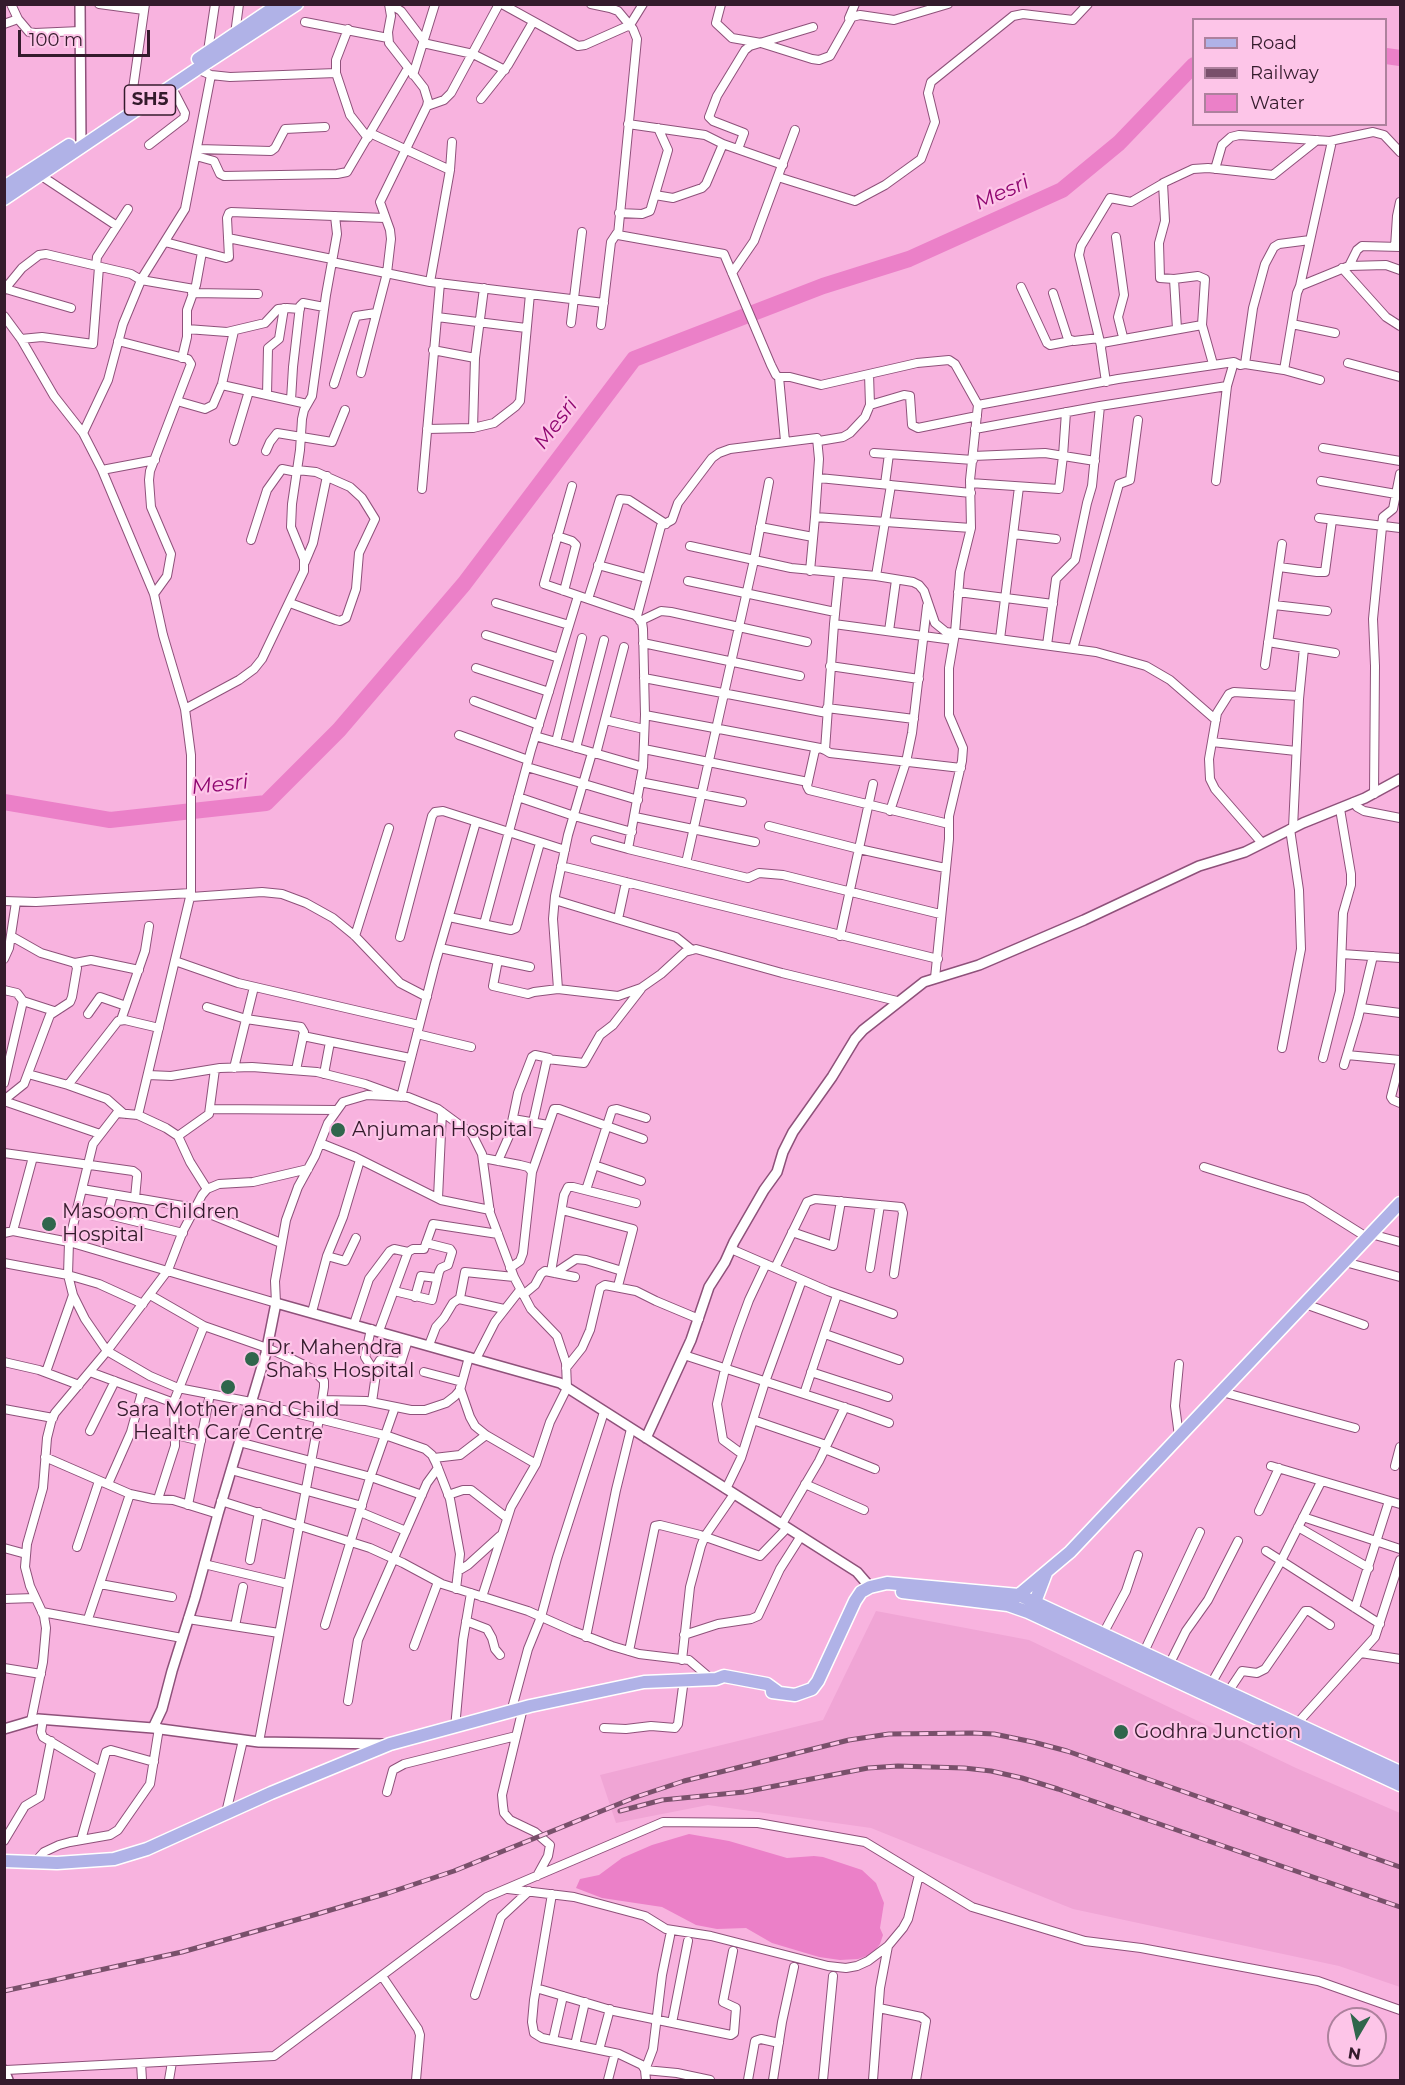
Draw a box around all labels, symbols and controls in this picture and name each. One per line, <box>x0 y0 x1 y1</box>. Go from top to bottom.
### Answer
scale bar <box>21 18 153 56</box>
legend <box>1192 18 1387 126</box>
text: 100 m <box>29 29 83 51</box>
text: Road <box>1250 32 1297 54</box>
text: Railway <box>1250 62 1319 84</box>
road number: SH5 <box>124 85 176 115</box>
text: Water <box>1250 92 1305 114</box>
water label: Mesri <box>971 170 1033 216</box>
water label: Mesri <box>529 394 583 454</box>
water label: Mesri <box>190 769 250 801</box>
place label: Anjuman Hospital <box>352 1118 533 1142</box>
marker: Anjuman Hospital <box>329 1121 347 1139</box>
place label: Masoom Children Hospital <box>62 1200 240 1247</box>
marker: Masoom Children Hospital <box>40 1215 58 1233</box>
place label: Dr. Mahendra Shahs Hospital <box>266 1336 414 1383</box>
marker: Dr. Mahendra Shahs Hospital <box>243 1350 261 1368</box>
marker: Sara Mother and Child Health Care Centre <box>219 1378 237 1396</box>
place label: Sara Mother and Child Health Care Centre <box>116 1398 340 1445</box>
place label: Godhra Junction <box>1134 1720 1301 1744</box>
marker: Godhra Junction <box>1112 1723 1130 1741</box>
north arrow <box>1327 2007 1387 2067</box>
text: N <box>1347 2043 1362 2064</box>

